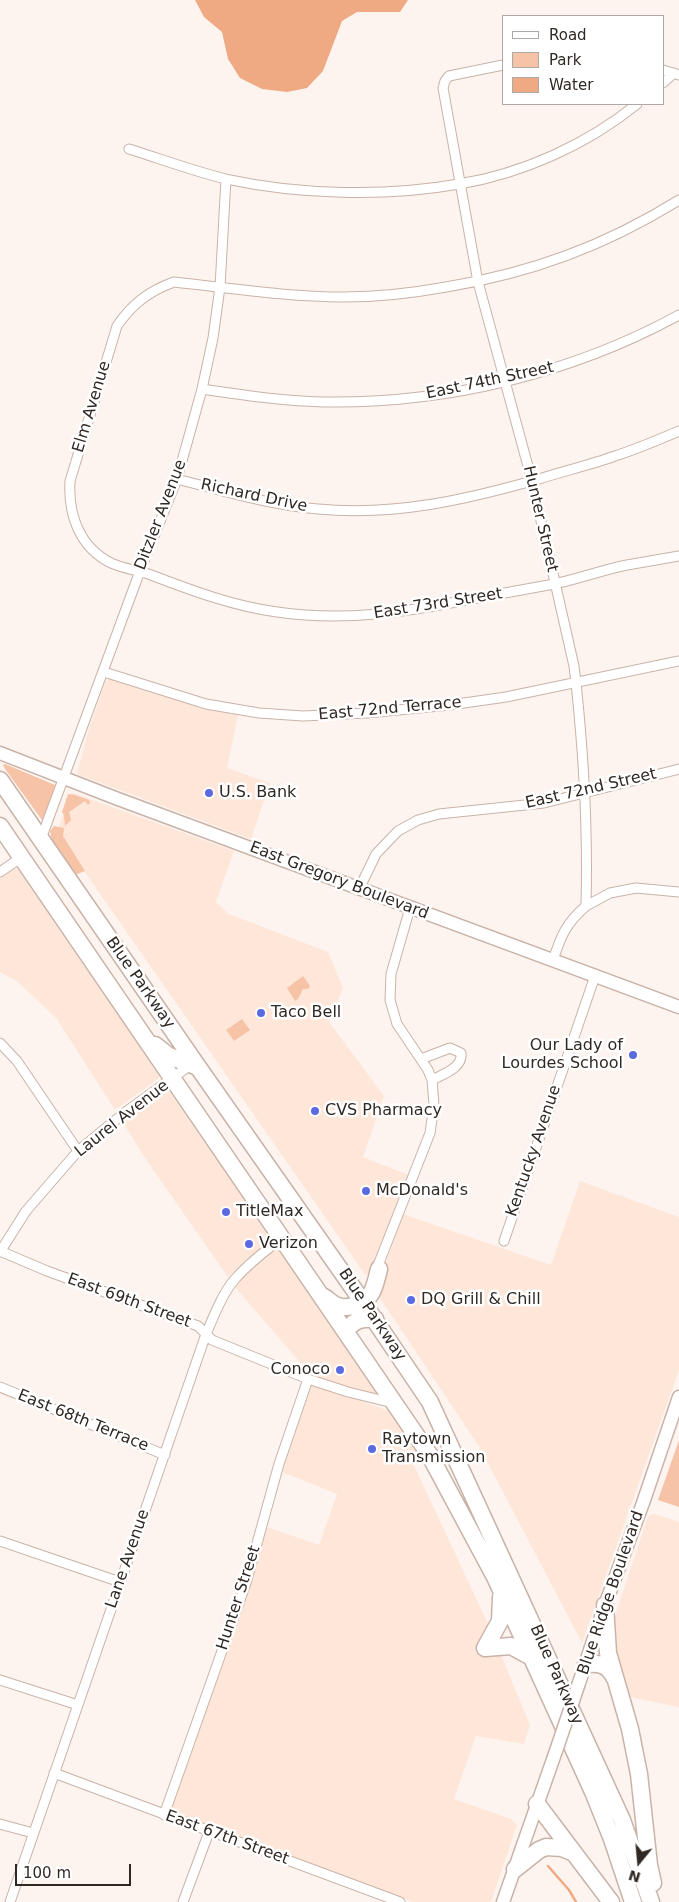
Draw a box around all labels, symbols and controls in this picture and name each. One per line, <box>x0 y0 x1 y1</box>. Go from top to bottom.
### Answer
legend <box>502 15 664 105</box>
text: Road <box>549 26 587 44</box>
text: Park <box>549 51 581 69</box>
text: Water <box>549 76 593 94</box>
street label: East 74th Street <box>424 358 556 404</box>
street label: Elm Avenue <box>69 359 115 455</box>
street label: Ditzler Avenue <box>131 457 191 573</box>
street label: Hunter Street <box>518 464 562 574</box>
street label: Richard Drive <box>199 475 309 517</box>
street label: East 73rd Street <box>372 584 504 624</box>
street label: East 72nd Terrace <box>318 693 462 725</box>
street label: East 72nd Street <box>524 765 658 813</box>
place label: U.S. Bank <box>219 783 296 803</box>
marker: U.S. Bank <box>203 787 215 799</box>
street label: East Gregory Boulevard <box>247 838 431 924</box>
street label: Blue Parkway <box>101 933 179 1033</box>
place label: Taco Bell <box>271 1003 341 1023</box>
marker: Taco Bell <box>255 1007 267 1019</box>
place label: Our Lady of Lourdes School <box>502 1036 623 1074</box>
marker: Our Lady of Lourdes School <box>627 1049 639 1061</box>
street label: Laurel Avenue <box>71 1076 173 1162</box>
street label: Kentucky Avenue <box>503 1083 565 1219</box>
place label: CVS Pharmacy <box>325 1101 442 1121</box>
marker: CVS Pharmacy <box>309 1105 321 1117</box>
place label: McDonald's <box>376 1181 468 1201</box>
marker: McDonald's <box>360 1185 372 1197</box>
place label: TitleMax <box>236 1202 303 1222</box>
marker: TitleMax <box>220 1206 232 1218</box>
place label: Verizon <box>259 1234 318 1254</box>
marker: Verizon <box>243 1238 255 1250</box>
street label: Blue Parkway <box>334 1265 410 1365</box>
street label: East 69th Street <box>65 1270 193 1332</box>
place label: DQ Grill & Chill <box>421 1290 541 1310</box>
marker: DQ Grill & Chill <box>405 1294 417 1306</box>
place label: Conoco <box>271 1360 330 1380</box>
marker: Conoco <box>334 1364 346 1376</box>
street label: East 68th Terrace <box>15 1386 151 1456</box>
place label: Raytown Transmission <box>382 1430 485 1468</box>
marker: Raytown Transmission <box>366 1443 378 1455</box>
street label: Lane Avenue <box>102 1507 154 1611</box>
street label: Blue Ridge Boulevard <box>574 1508 648 1678</box>
street label: Hunter Street <box>213 1543 265 1653</box>
street label: Blue Parkway <box>525 1622 587 1728</box>
street label: East 67th Street <box>163 1807 291 1869</box>
north arrow <box>614 1837 664 1887</box>
scale bar <box>18 1854 134 1886</box>
text: 100 m <box>23 1864 71 1882</box>
text: N <box>627 1867 643 1886</box>

